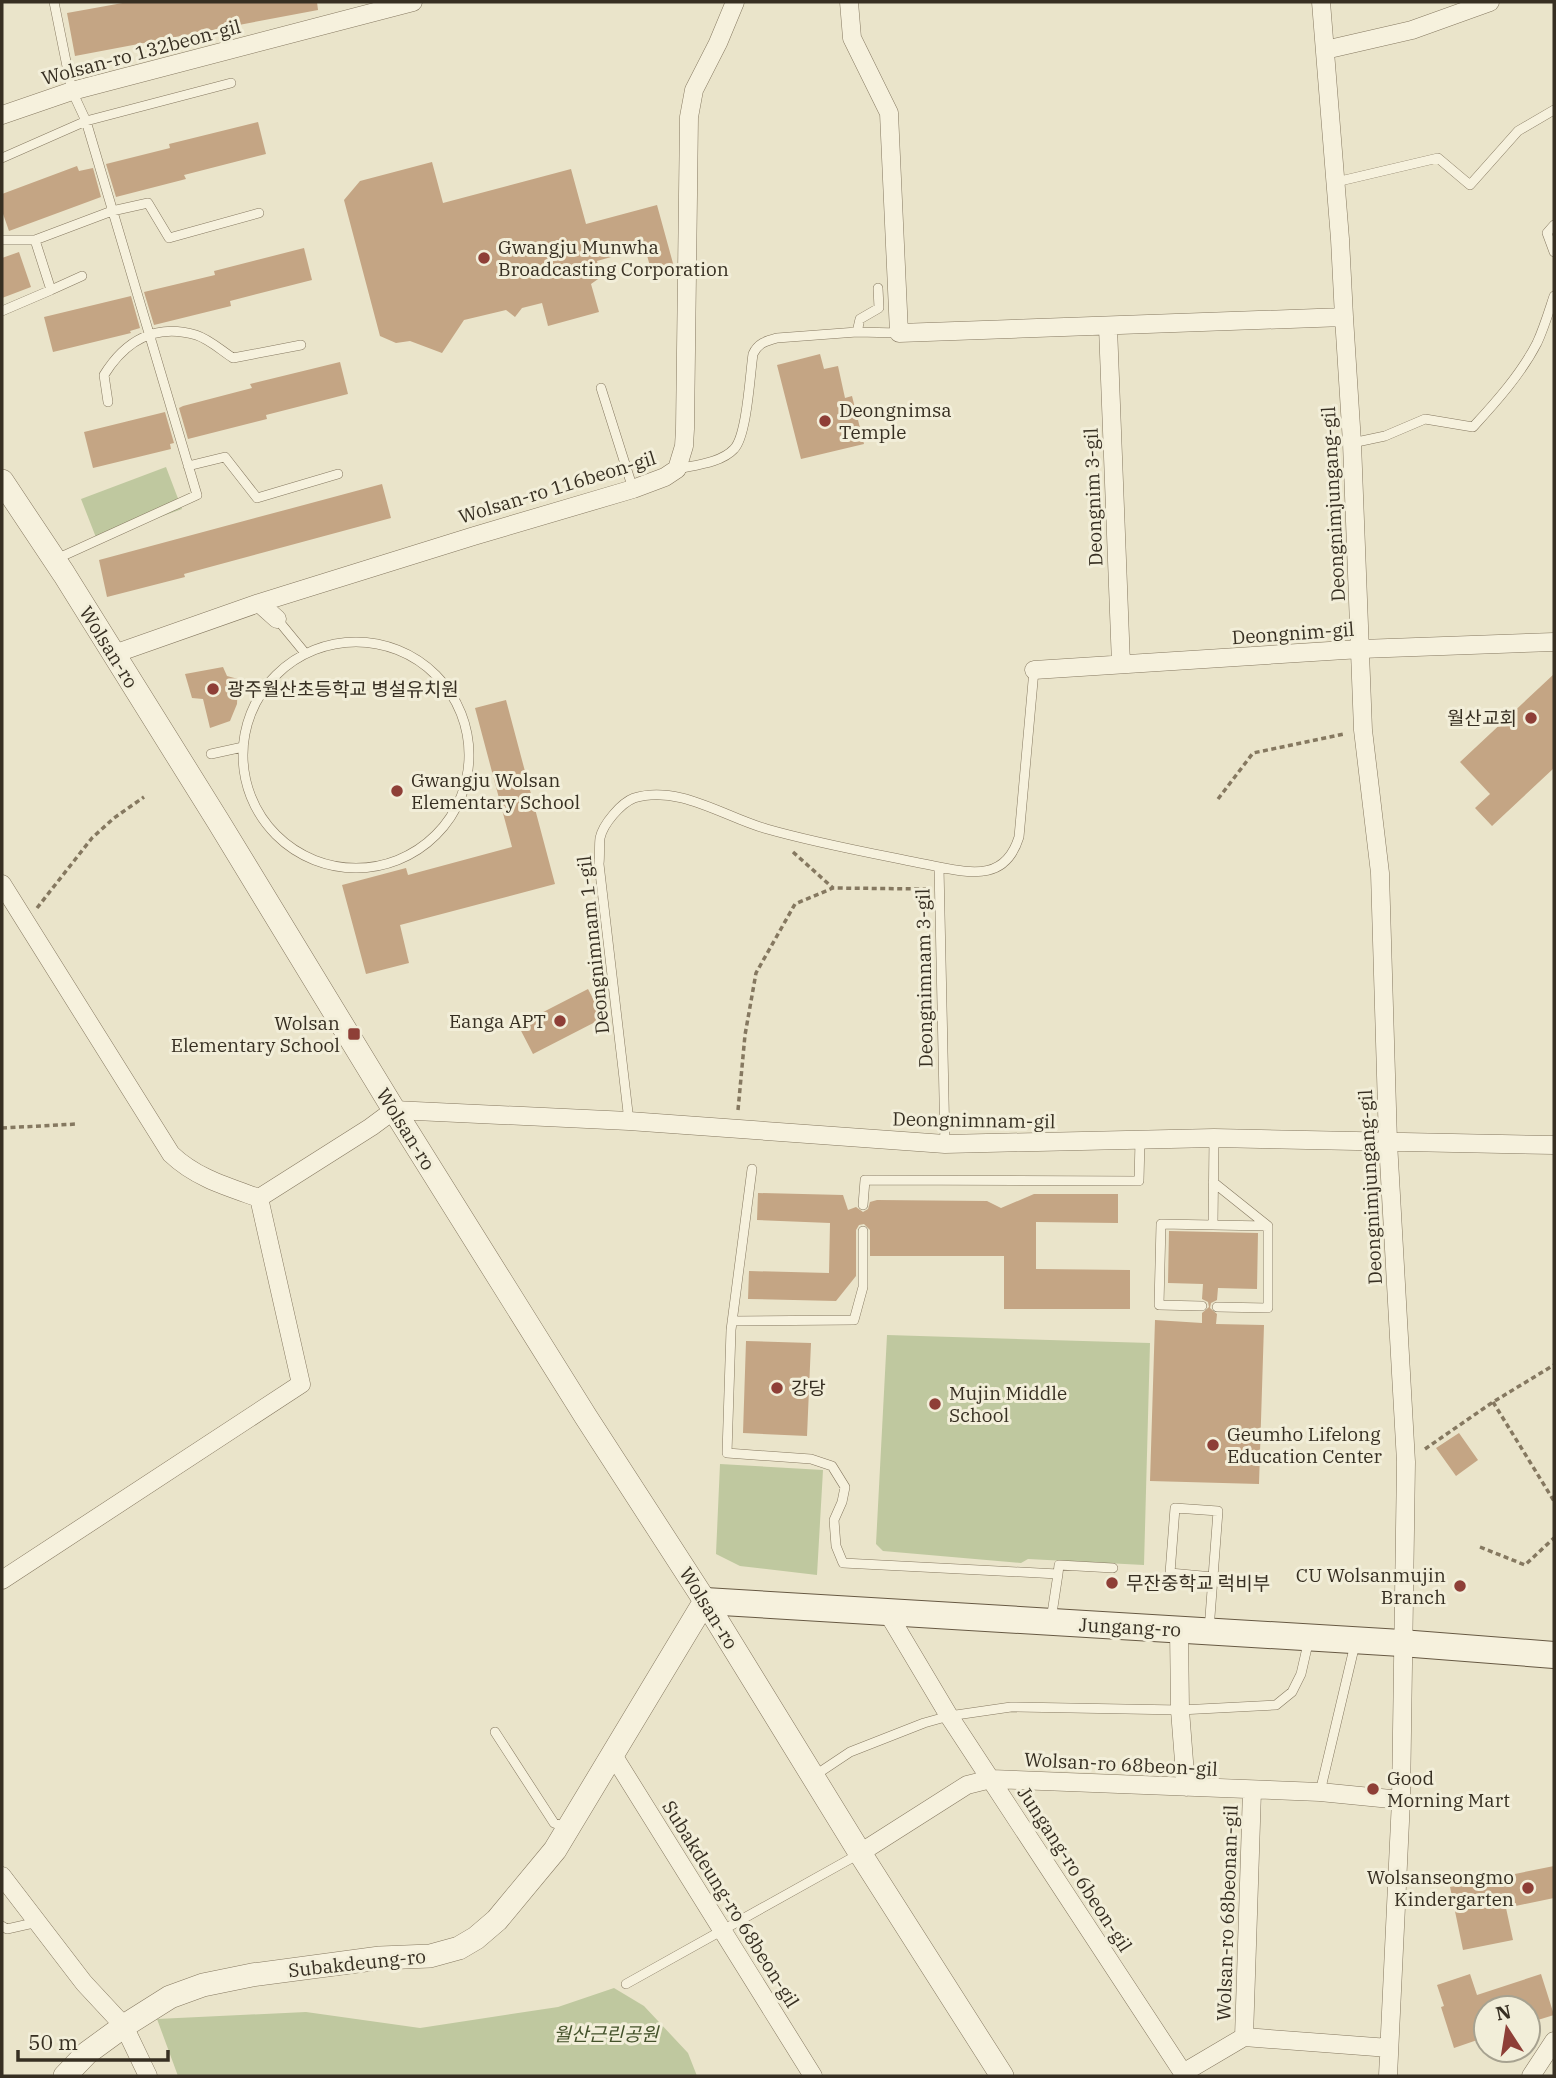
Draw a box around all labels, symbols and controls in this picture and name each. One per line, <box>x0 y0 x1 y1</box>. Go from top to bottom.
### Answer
street label: Wolsan-ro 132beon-gil <box>39 14 244 90</box>
place label: Gwangju Munwha Broadcasting Corporation <box>498 235 729 281</box>
marker: Gwangju Munwha Broadcasting Corporation <box>476 250 492 266</box>
place label: Deongnimsa Temple <box>839 398 952 444</box>
street label: Deongnimjungang-gil <box>1316 405 1350 602</box>
marker: Deongnimsa Temple <box>817 413 833 429</box>
street label: Deongnim 3-gil <box>1079 427 1107 567</box>
street label: Wolsan-ro 116beon-gil <box>455 445 659 528</box>
street label: Wolsan-ro <box>74 601 144 693</box>
street label: Deongnim-gil <box>1231 617 1355 649</box>
place label: 광주월산초등학교 병설유치원 <box>227 677 459 701</box>
marker: 광주월산초등학교 병설유치원 <box>205 681 221 697</box>
place label: 월산교회 <box>1447 706 1517 730</box>
marker: 월산교회 <box>1523 710 1539 726</box>
place label: Gwangju Wolsan Elementary School <box>411 768 581 814</box>
marker: Gwangju Wolsan Elementary School <box>389 783 405 799</box>
street label: Deongnimnam 1-gil <box>572 854 614 1035</box>
street label: Deongnimnam 3-gil <box>910 888 938 1068</box>
place label: Eanga APT <box>449 1009 546 1033</box>
place label: Wolsan Elementary School <box>171 1011 340 1057</box>
marker: Eanga APT <box>552 1013 568 1029</box>
marker: Wolsan Elementary School <box>346 1026 362 1042</box>
street label: Wolsan-ro <box>371 1083 441 1175</box>
street label: Deongnimjungang-gil <box>1353 1088 1387 1285</box>
street label: Deongnimnam-gil <box>892 1107 1056 1133</box>
place label: 강당 <box>791 1376 826 1400</box>
marker: 강당 <box>769 1380 785 1396</box>
place label: Mujin Middle School <box>949 1381 1067 1427</box>
marker: Mujin Middle School <box>927 1396 943 1412</box>
place label: Geumho Lifelong Education Center <box>1227 1422 1383 1468</box>
marker: Geumho Lifelong Education Center <box>1205 1437 1221 1453</box>
street label: Wolsan-ro <box>674 1562 744 1654</box>
place label: CU Wolsanmujin Branch <box>1296 1563 1446 1609</box>
place label: 무잔중학교 럭비부 <box>1126 1571 1270 1595</box>
marker: 무잔중학교 럭비부 <box>1104 1575 1120 1591</box>
marker: CU Wolsanmujin Branch <box>1452 1578 1468 1594</box>
street label: Jungang-ro <box>1078 1612 1182 1642</box>
street label: Wolsan-ro 68beon-gil <box>1024 1747 1219 1781</box>
place label: Good Morning Mart <box>1387 1766 1510 1812</box>
marker: Good Morning Mart <box>1365 1781 1381 1797</box>
street label: Jungang-ro 6beon-gil <box>1013 1782 1138 1956</box>
street label: Subakdeung-ro 68beon-gil <box>657 1796 805 2012</box>
street label: Wolsan-ro 68beonan-gil <box>1211 1804 1243 2022</box>
place label: Wolsanseongmo Kindergarten <box>1367 1865 1514 1911</box>
marker: Wolsanseongmo Kindergarten <box>1520 1880 1536 1896</box>
street label: Subakdeung-ro <box>287 1944 427 1982</box>
north arrow <box>1472 1994 1542 2064</box>
text: N <box>1494 1999 1513 2026</box>
scale bar <box>18 2018 168 2062</box>
park label: 월산근린공원 <box>554 2022 660 2046</box>
text: 50 m <box>28 2028 78 2056</box>

